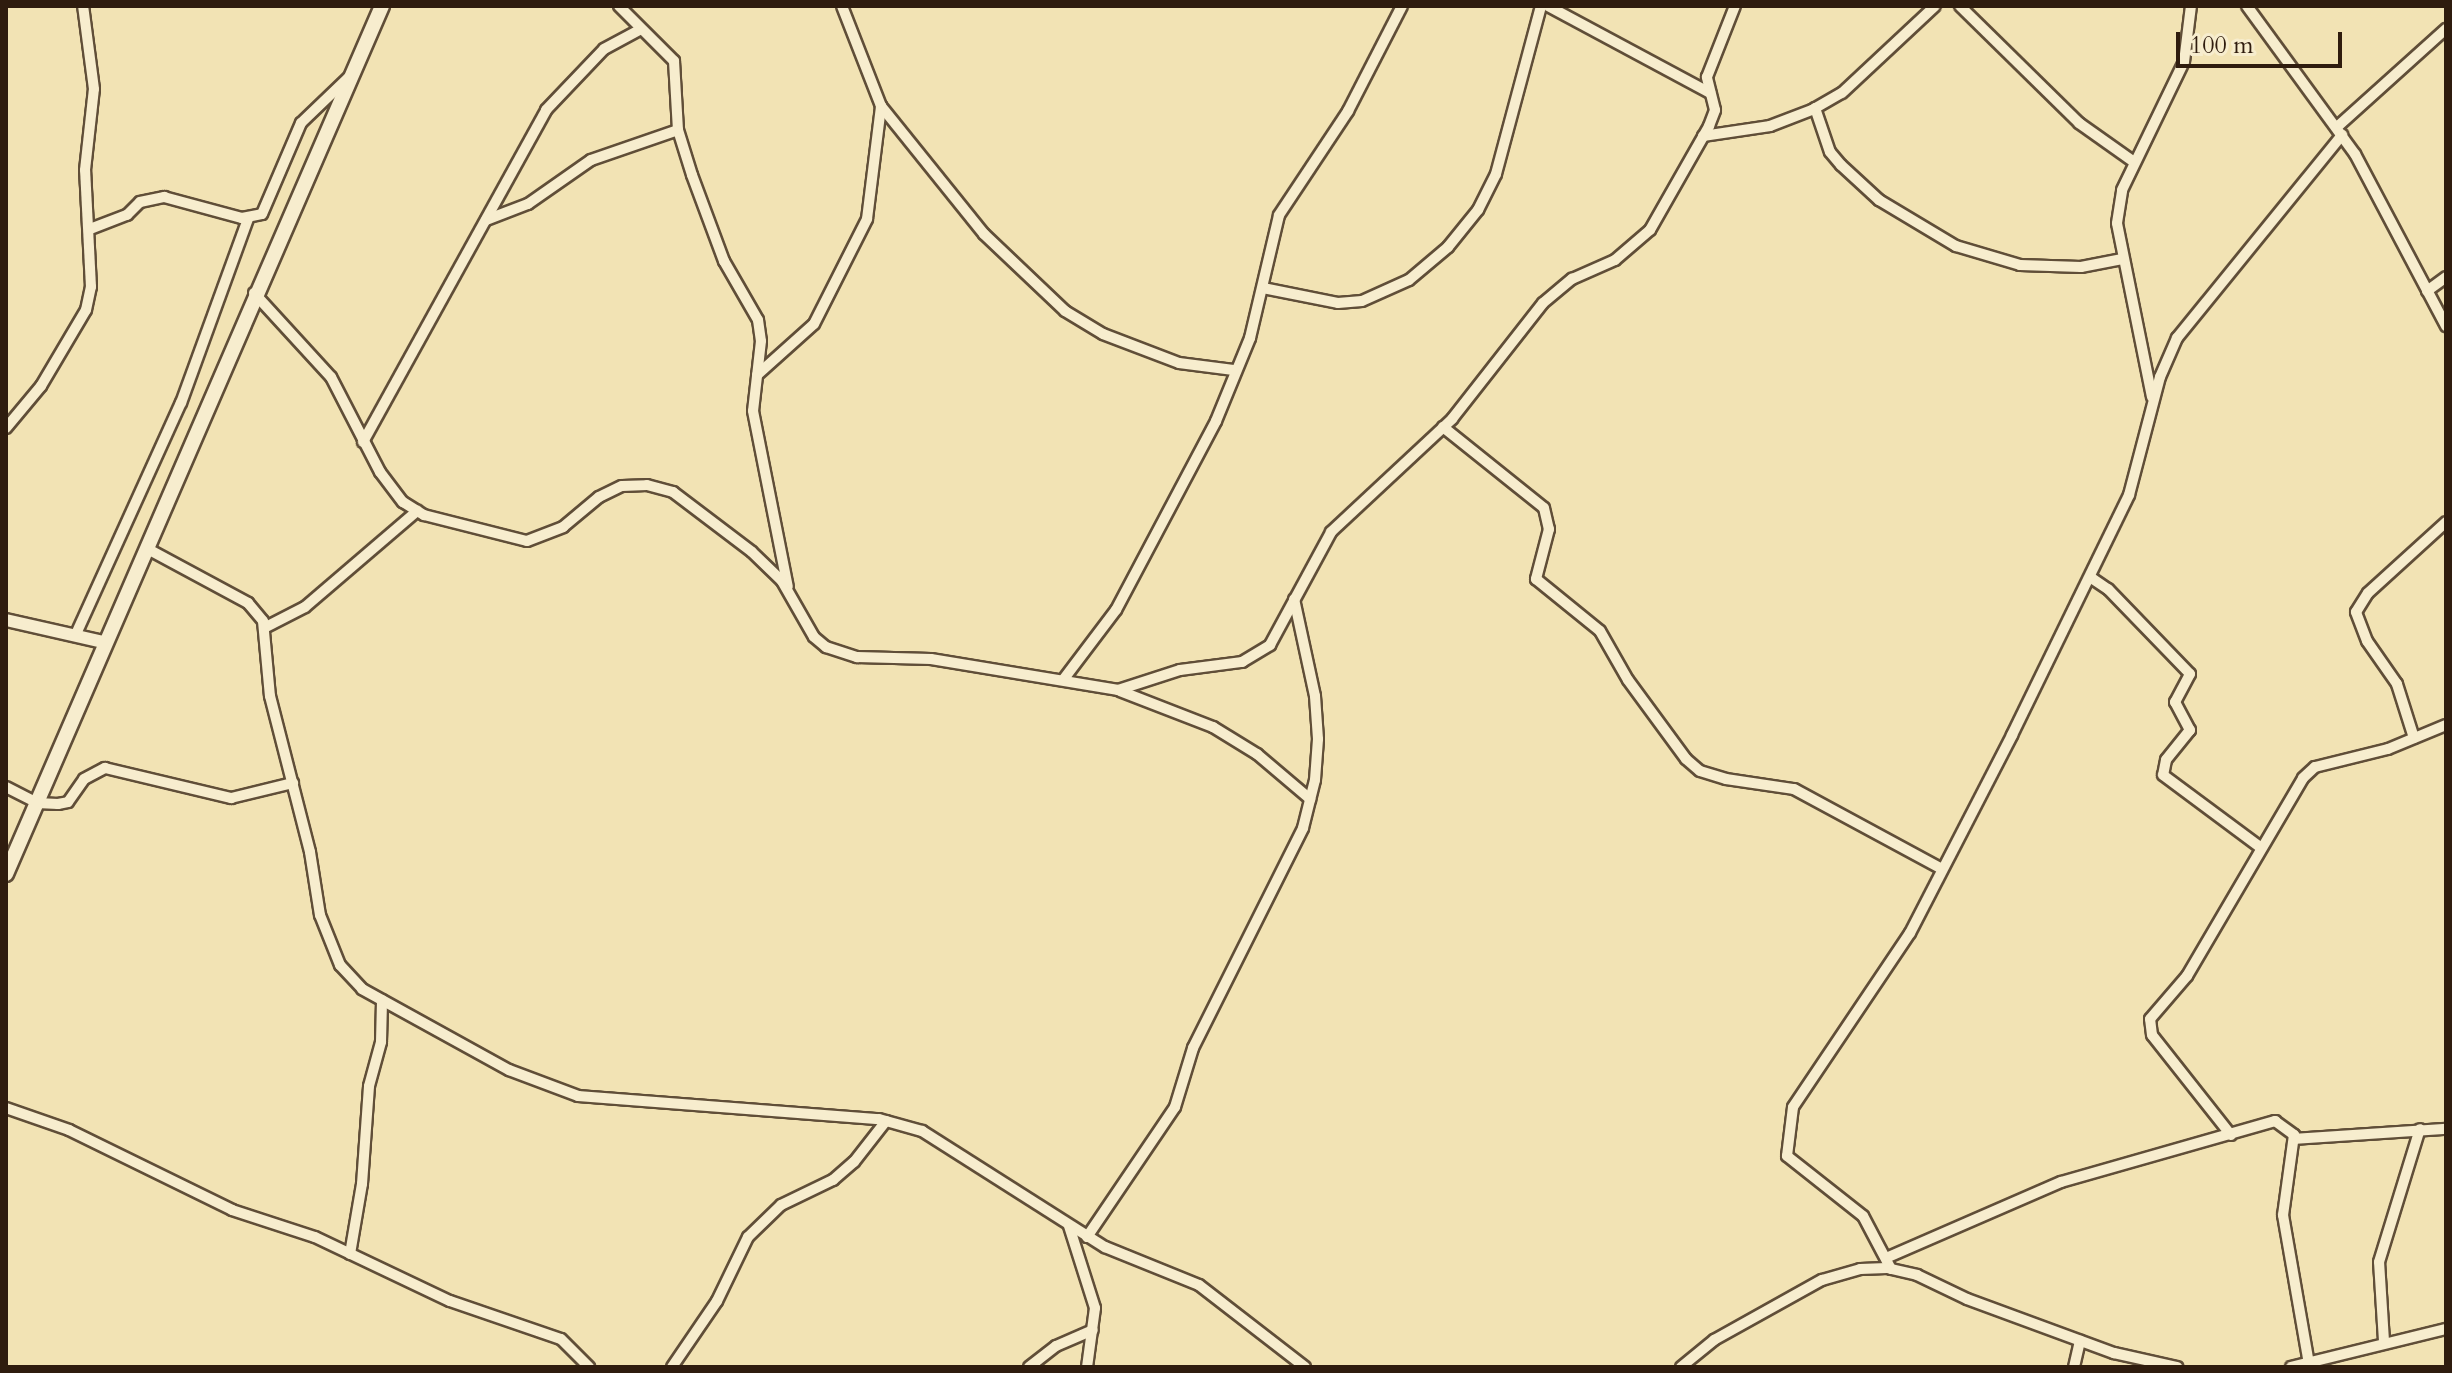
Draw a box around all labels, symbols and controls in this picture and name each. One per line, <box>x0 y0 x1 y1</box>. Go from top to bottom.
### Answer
scale bar <box>2180 16 2346 66</box>
text: 100 m <box>2190 29 2254 62</box>

